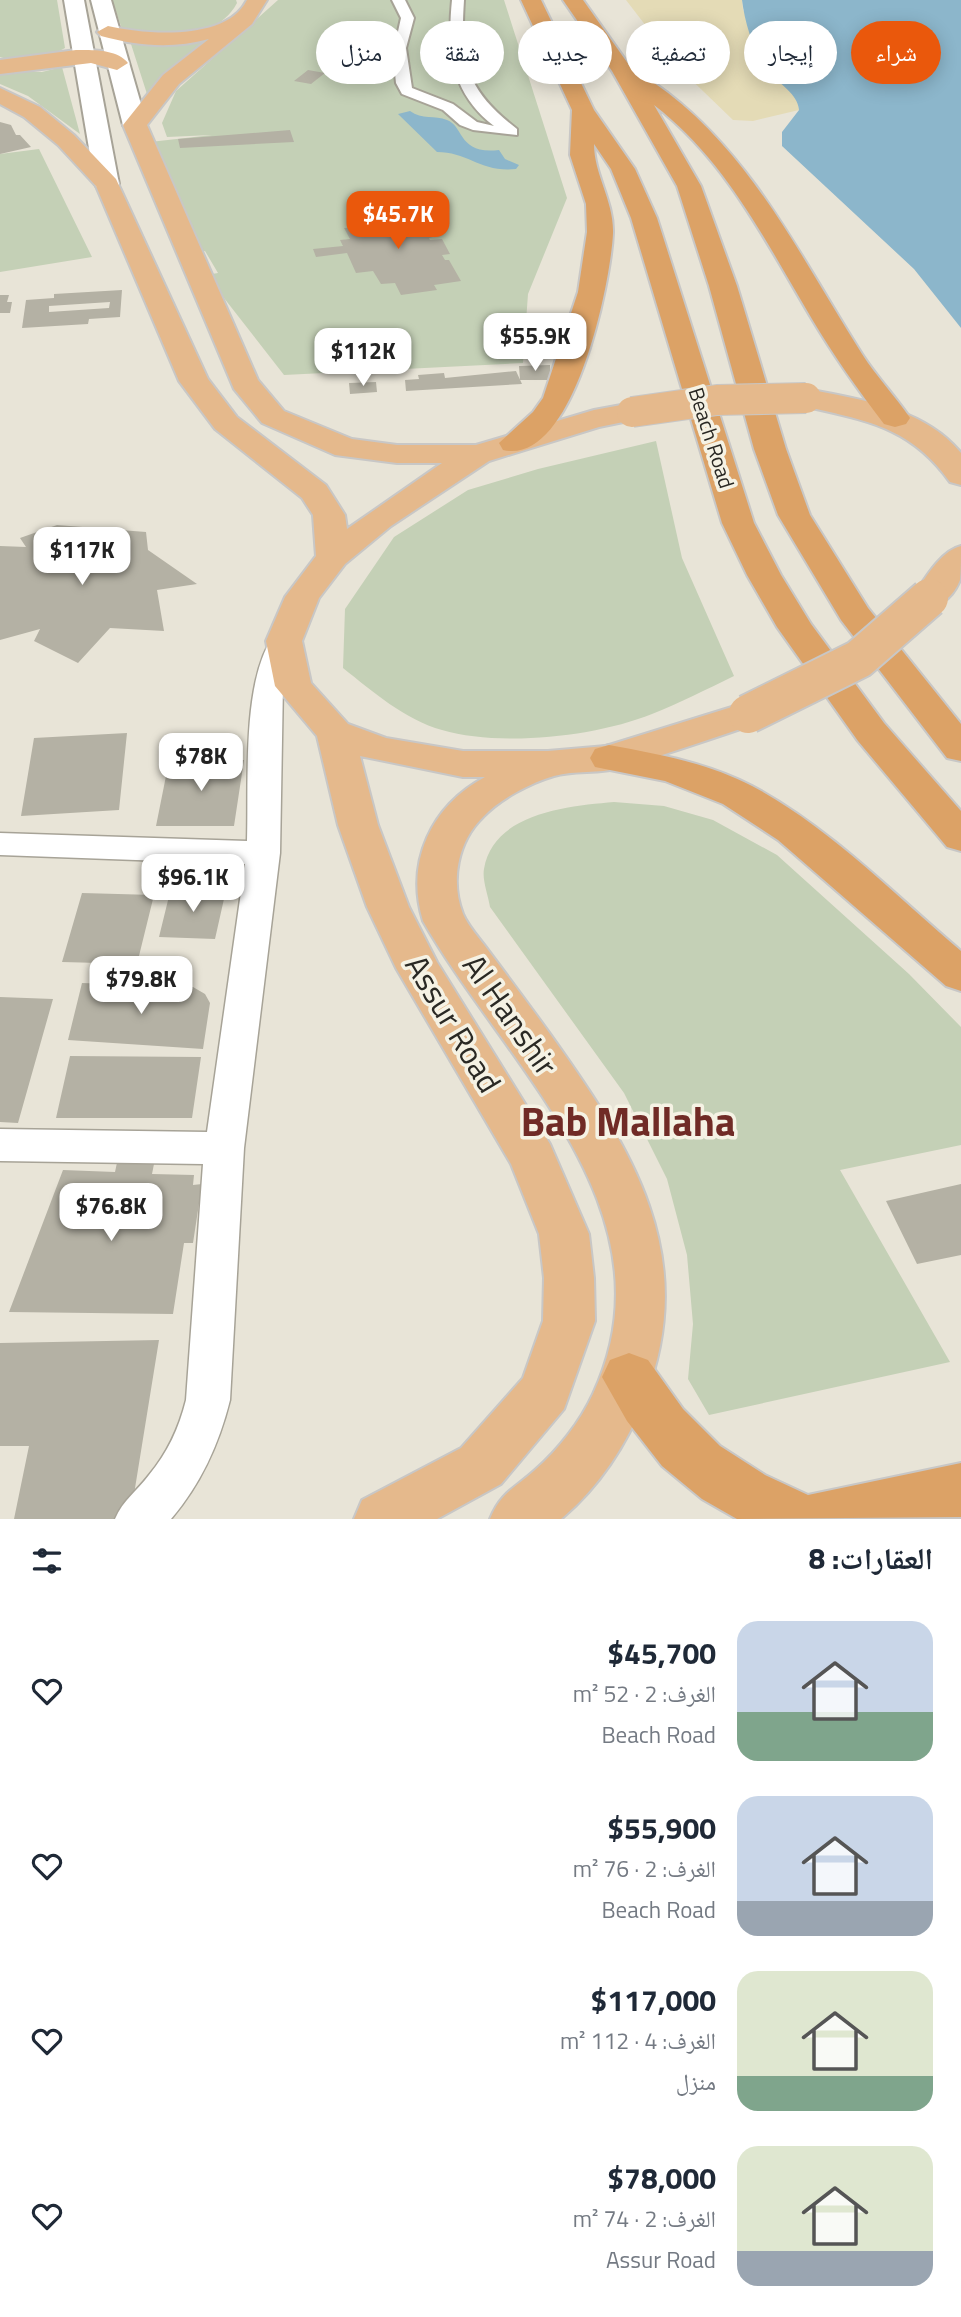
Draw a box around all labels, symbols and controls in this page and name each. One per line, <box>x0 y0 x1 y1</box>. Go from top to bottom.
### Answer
chip: منزل <box>316 21 406 84</box>
chip: شقة <box>420 21 504 84</box>
chip: جديد <box>518 21 612 84</box>
chip: تصفية <box>626 21 730 84</box>
chip: إيجار <box>744 21 837 84</box>
chip: شراء <box>851 21 941 84</box>
pin: $45.7K <box>341 191 455 251</box>
text: $45.7K <box>362 196 434 231</box>
pin: $55.9K <box>478 314 592 373</box>
text: $55.9K <box>499 318 571 353</box>
pin: $112K <box>314 328 412 388</box>
text: $112K <box>330 333 396 368</box>
street label: Beach Road <box>681 383 743 492</box>
pin: $117K <box>33 528 131 587</box>
text: $117K <box>49 532 115 567</box>
pin: $78K <box>160 734 242 793</box>
text: $78K <box>175 738 227 773</box>
pin: $96.1K <box>136 855 250 914</box>
text: $96.1K <box>157 859 229 894</box>
street label: Al Hanshir <box>451 944 570 1085</box>
street label: Assur Road <box>394 945 514 1102</box>
pin: $79.8K <box>84 956 198 1016</box>
text: $79.8K <box>105 961 177 996</box>
district label: Bab Mallaha <box>521 1091 735 1152</box>
pin: $76.8K <box>54 1184 168 1243</box>
text: $76.8K <box>75 1188 147 1223</box>
text: العقارات: 8 <box>808 1535 933 1581</box>
icon: filters <box>28 1542 66 1580</box>
text: $45,700 <box>607 1630 716 1676</box>
icon: home <box>793 1649 877 1733</box>
icon: heart <box>28 1672 66 1710</box>
text: الغرف: 2 · 52 m² <box>573 1676 716 1711</box>
text: Beach Road <box>601 1717 716 1752</box>
text: $55,900 <box>607 1805 716 1851</box>
icon: home <box>793 1824 877 1908</box>
icon: heart <box>28 1847 66 1885</box>
text: الغرف: 2 · 76 m² <box>573 1851 716 1886</box>
text: Beach Road <box>601 1892 716 1927</box>
text: $117,000 <box>591 1977 716 2023</box>
icon: home <box>793 1999 877 2083</box>
icon: heart <box>28 2022 66 2060</box>
text: الغرف: 4 · 112 m² <box>560 2023 716 2058</box>
text: منزل <box>676 2064 716 2099</box>
text: $78,000 <box>607 2155 716 2201</box>
icon: home <box>793 2174 877 2258</box>
icon: heart <box>28 2197 66 2235</box>
text: الغرف: 2 · 74 m² <box>573 2201 716 2236</box>
text: Assur Road <box>606 2242 716 2277</box>

